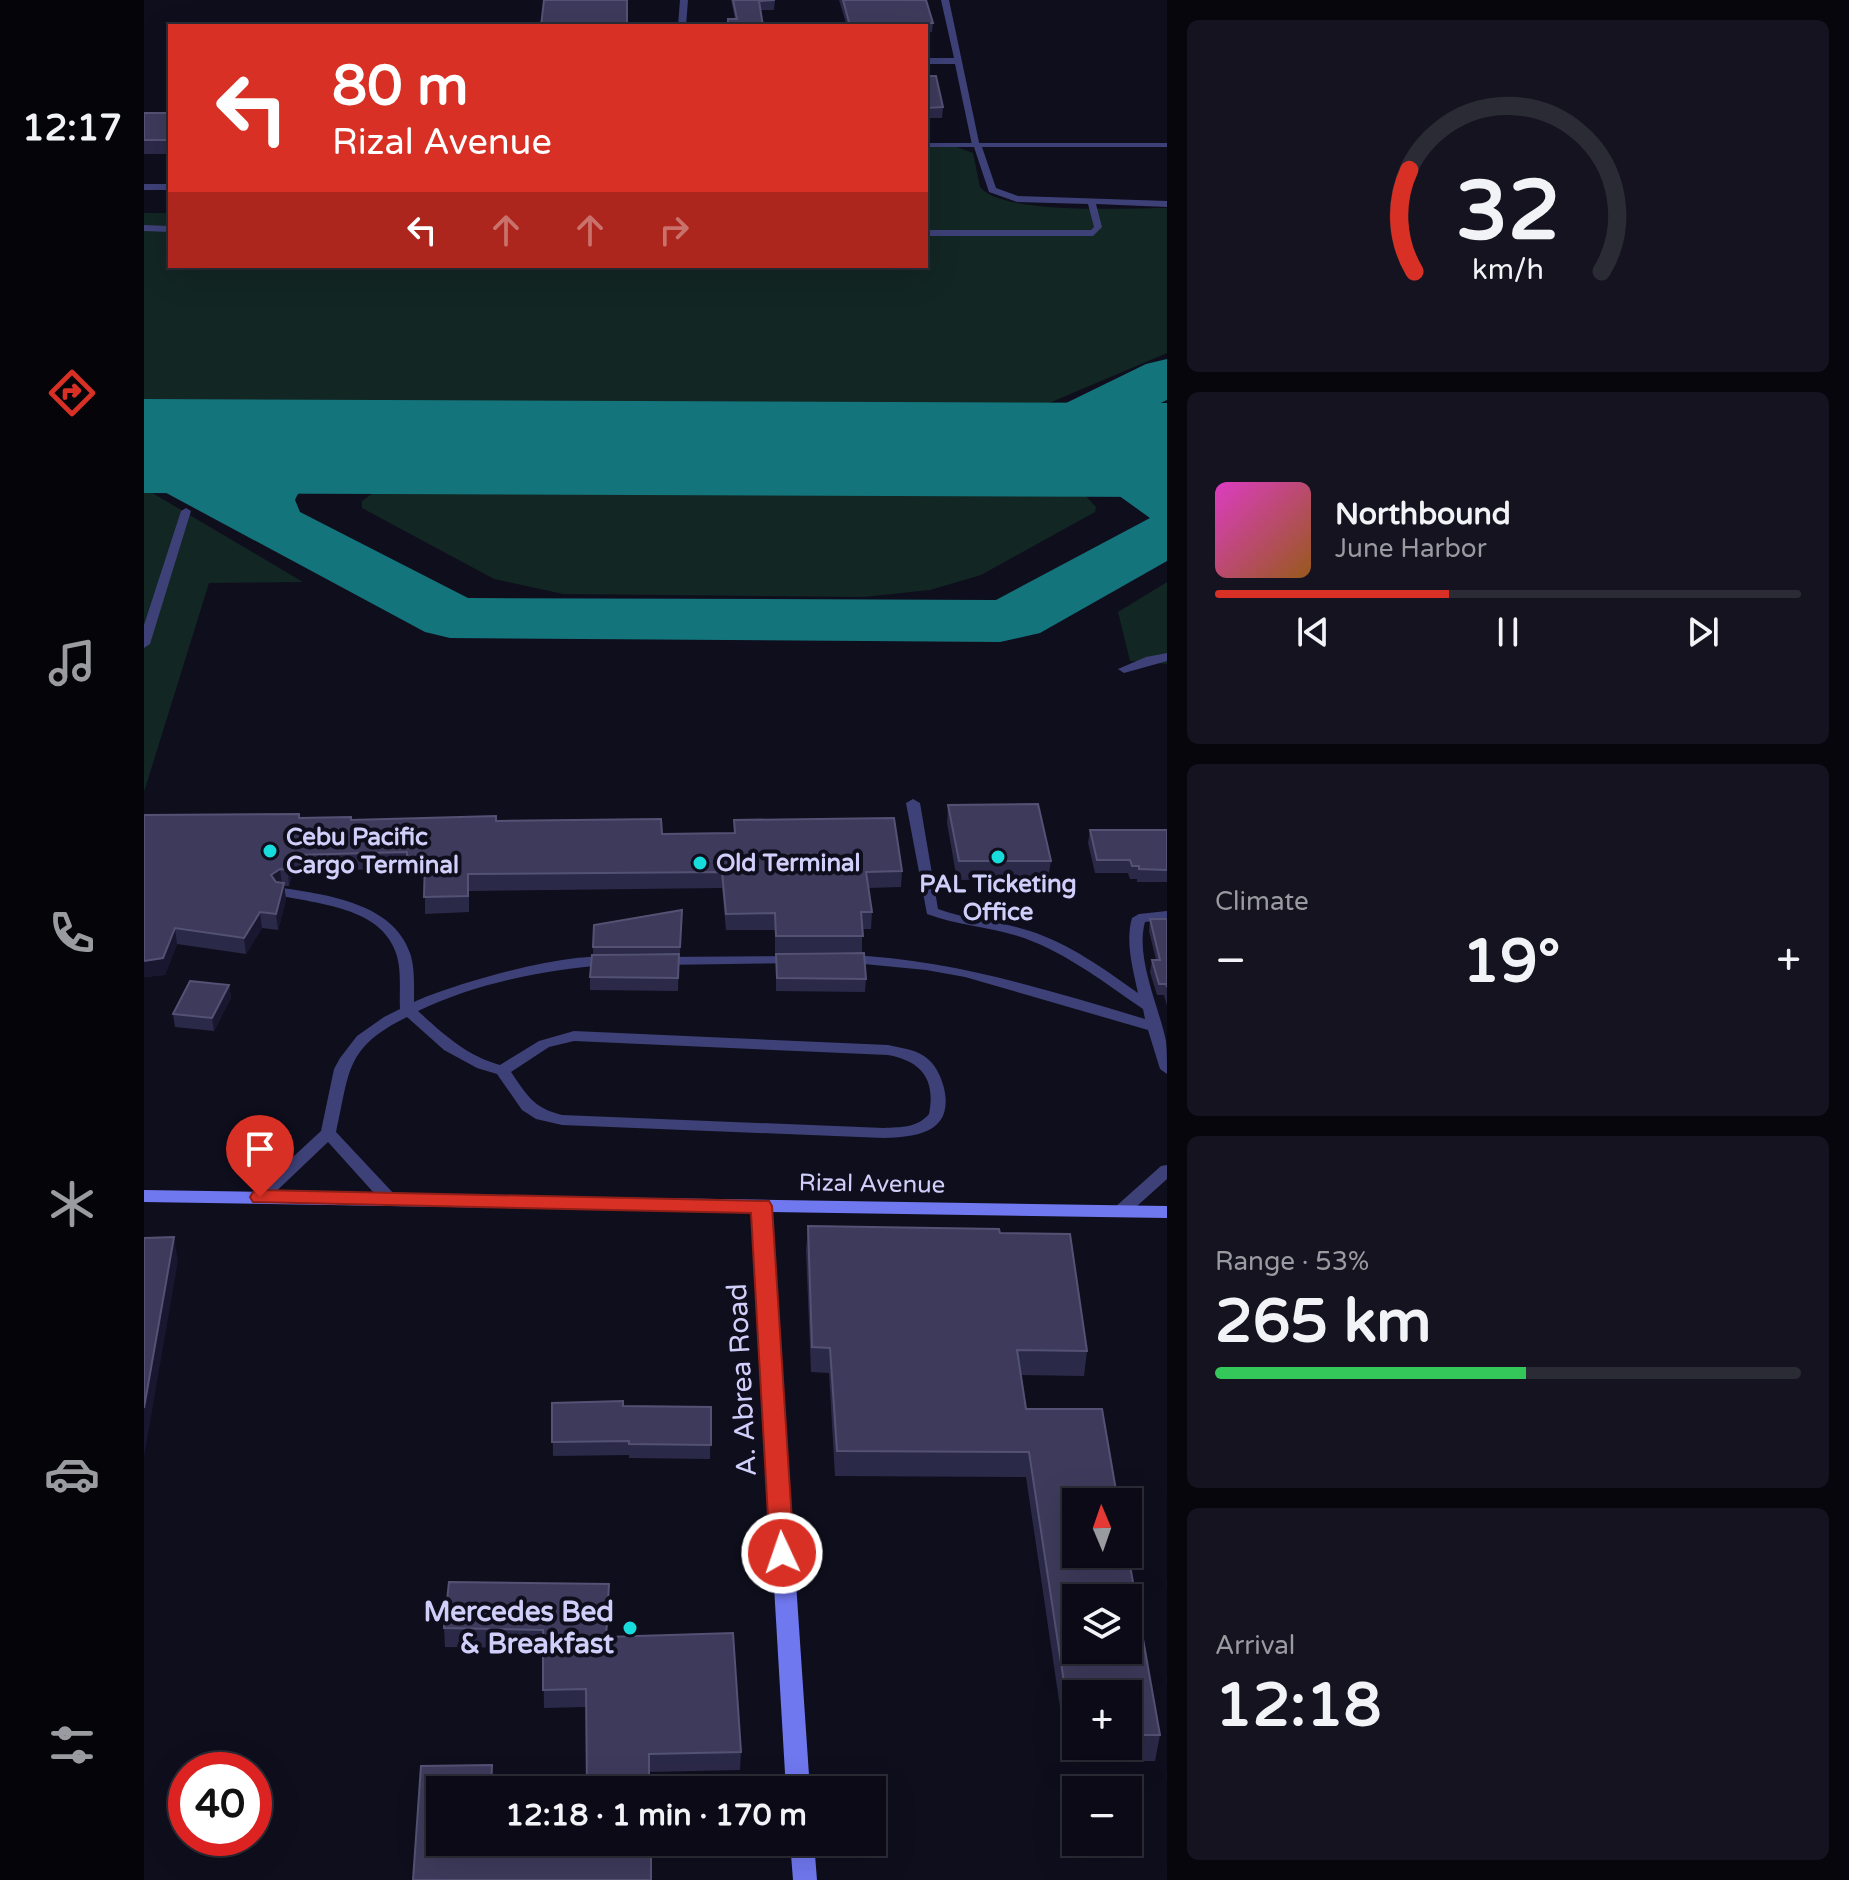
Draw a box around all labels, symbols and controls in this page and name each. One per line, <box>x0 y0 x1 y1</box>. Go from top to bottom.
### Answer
text: 80 m <box>332 53 468 120</box>
icon: left <box>200 56 304 160</box>
text: 12:17 <box>22 107 122 150</box>
text: Rizal Avenue <box>332 121 552 164</box>
text: 32 <box>1456 162 1560 262</box>
icon: left <box>400 208 444 252</box>
icon: ahead <box>484 208 528 252</box>
icon: ahead <box>568 208 612 252</box>
icon: right <box>652 208 696 252</box>
text: km/h <box>1472 253 1544 287</box>
icon: directions <box>44 365 100 421</box>
text: Northbound <box>1335 496 1511 533</box>
text: June Harbor <box>1335 533 1487 564</box>
icon: previous <box>1291 610 1335 654</box>
icon: pause <box>1486 610 1530 654</box>
icon: next <box>1681 610 1725 654</box>
icon: music <box>44 635 100 691</box>
place label: Cebu Pacific Cargo Terminal <box>286 823 459 880</box>
marker: Cebu Pacific Cargo Terminal <box>261 842 279 860</box>
marker: PAL Ticketing Office <box>989 848 1007 866</box>
place label: Old Terminal <box>716 849 861 878</box>
marker: Old Terminal <box>691 854 709 872</box>
place label: PAL Ticketing Office <box>919 870 1077 927</box>
text: Climate <box>1215 886 1309 917</box>
icon: phone <box>44 905 100 961</box>
text: 19° <box>1462 926 1560 998</box>
text: − <box>1215 935 1246 988</box>
text: + <box>1776 935 1801 988</box>
pin <box>226 1115 294 1197</box>
icon: arrive <box>238 1127 282 1171</box>
street label: Rizal Avenue <box>798 1168 946 1200</box>
icon: climate <box>44 1176 100 1232</box>
text: Range · 53% <box>1215 1246 1369 1277</box>
street label: A. Abrea Road <box>720 1283 764 1477</box>
text: 265 km <box>1215 1286 1431 1358</box>
icon: car <box>44 1446 100 1502</box>
north arrow <box>1062 1488 1142 1568</box>
map controls <box>1062 1488 1142 1856</box>
position arrow <box>740 1511 824 1595</box>
button: layers <box>1062 1584 1142 1664</box>
place label: Mercedes Bed & Breakfast <box>424 1595 614 1661</box>
marker: Mercedes Bed & Breakfast <box>621 1619 639 1637</box>
text: Arrival <box>1215 1630 1295 1661</box>
text: 12:18 <box>1215 1670 1381 1742</box>
button: + <box>1062 1680 1142 1760</box>
icon: filters <box>44 1717 100 1773</box>
speed limit sign: 40 <box>168 1752 272 1856</box>
button: − <box>1062 1776 1142 1856</box>
text: 12:18 · 1 min · 170 m <box>505 1797 807 1834</box>

